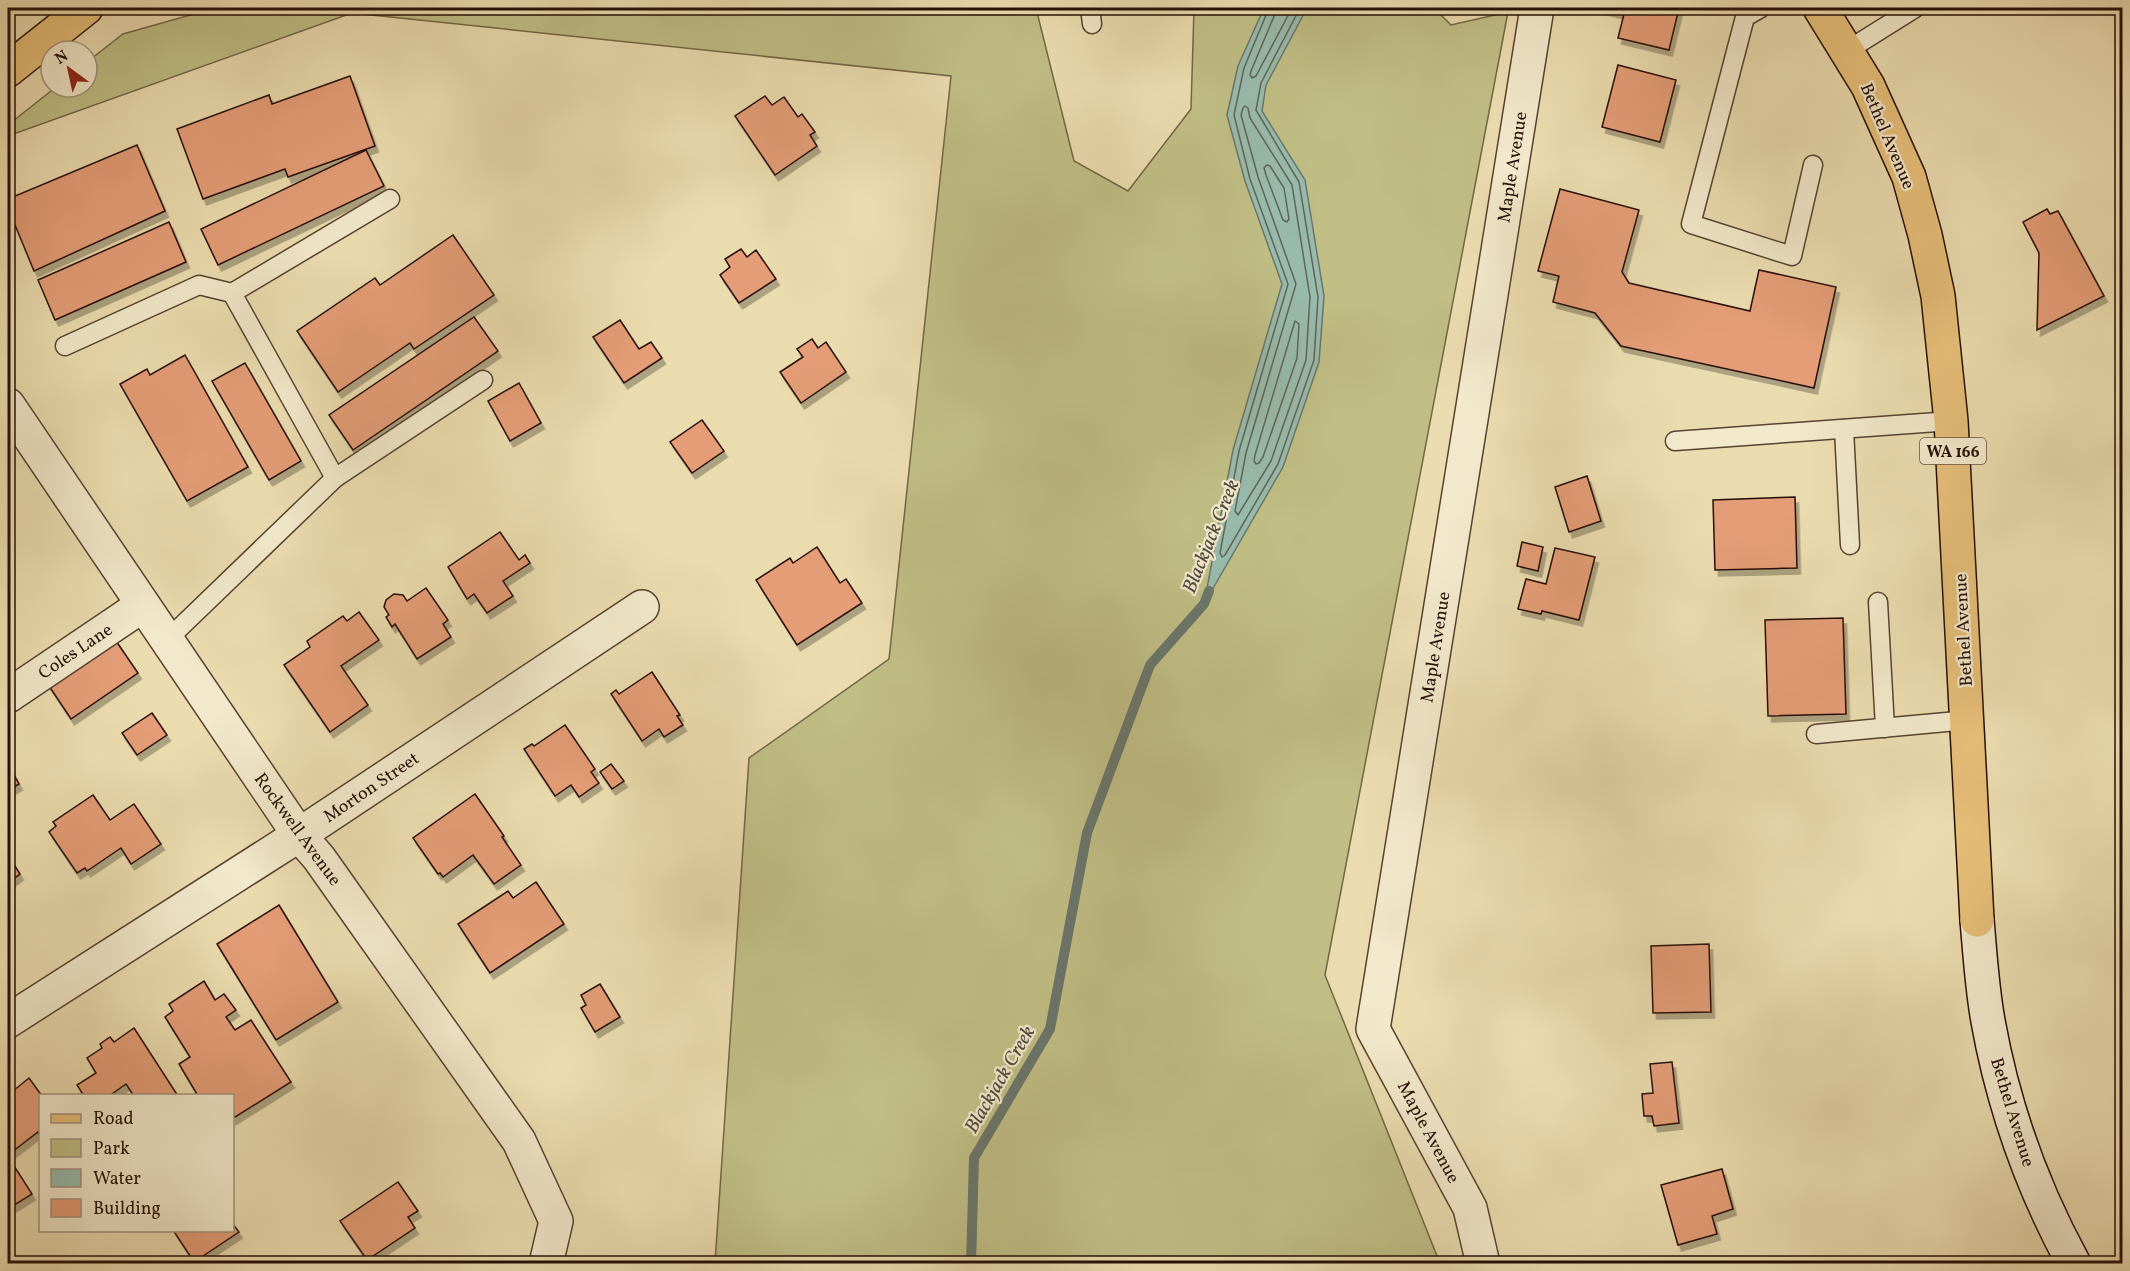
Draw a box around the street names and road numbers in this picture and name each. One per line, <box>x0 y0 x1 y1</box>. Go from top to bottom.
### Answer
street label: Bethel Avenue <box>1853 80 1920 194</box>
street label: Maple Avenue <box>1492 110 1535 225</box>
road number: WA 166 <box>1920 438 1986 464</box>
street label: Bethel Avenue <box>1949 573 1980 687</box>
street label: Maple Avenue <box>1415 590 1458 705</box>
street label: Coles Lane <box>34 618 118 686</box>
street label: Morton Street <box>319 747 425 830</box>
street label: Rockwell Avenue <box>247 768 346 892</box>
street label: Bethel Avenue <box>1983 1055 2040 1170</box>
street label: Maple Avenue <box>1390 1077 1465 1188</box>

